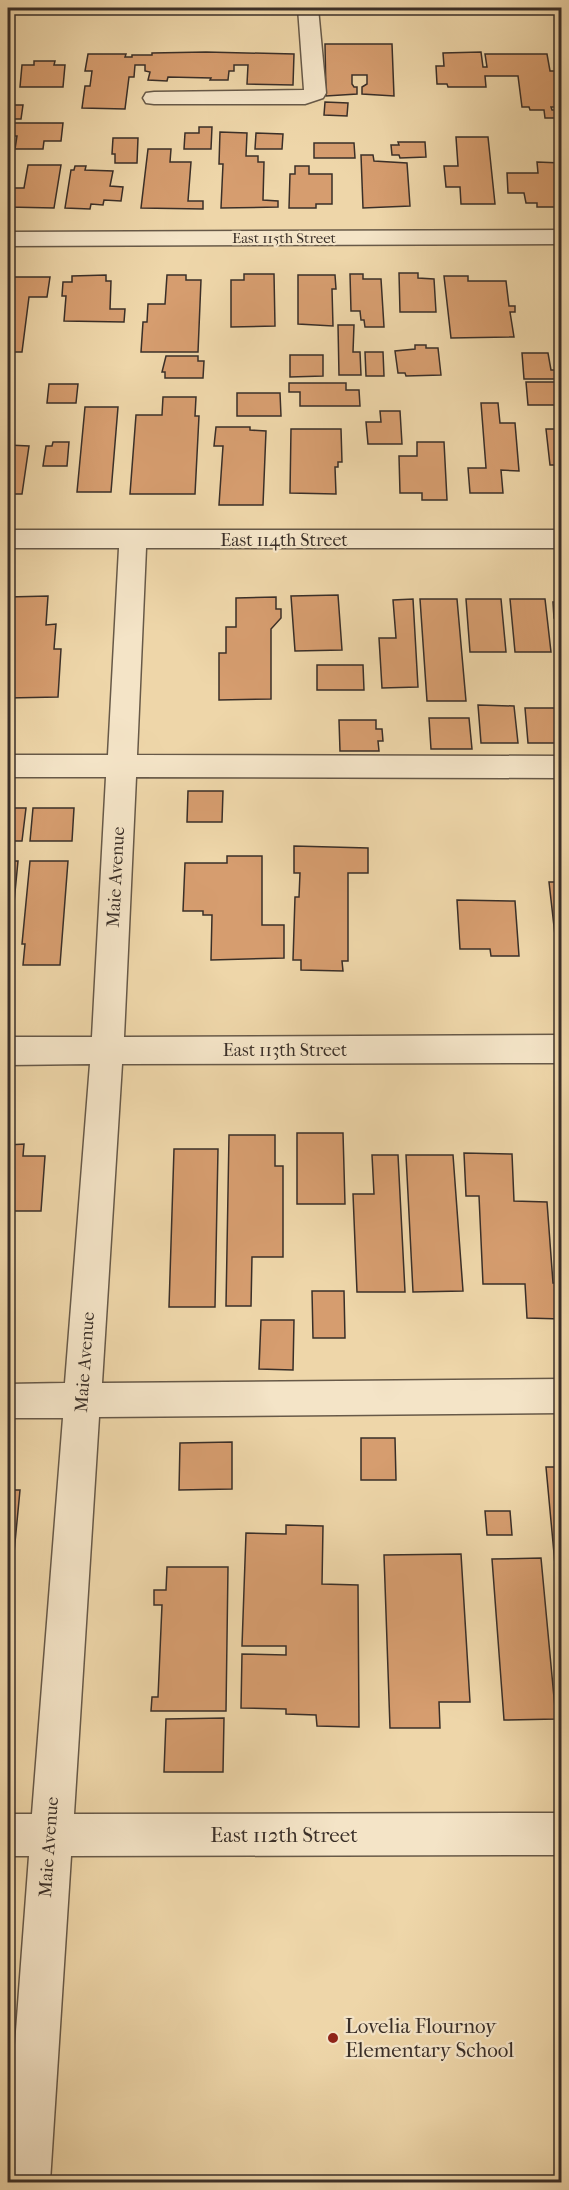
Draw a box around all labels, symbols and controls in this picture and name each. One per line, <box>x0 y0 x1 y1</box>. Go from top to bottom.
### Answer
street label: East 115th Street <box>232 229 337 247</box>
street label: East 114th Street <box>220 530 348 551</box>
street label: Maie Avenue <box>103 826 129 928</box>
street label: East 113th Street <box>223 1040 348 1061</box>
street label: Maie Avenue <box>71 1311 99 1413</box>
street label: Maie Avenue <box>35 1796 63 1898</box>
street label: East 112th Street <box>210 1823 358 1847</box>
place label: Lovelia Flournoy Elementary School <box>345 2014 514 2062</box>
marker: Lovelia Flournoy Elementary School <box>326 2031 340 2045</box>

